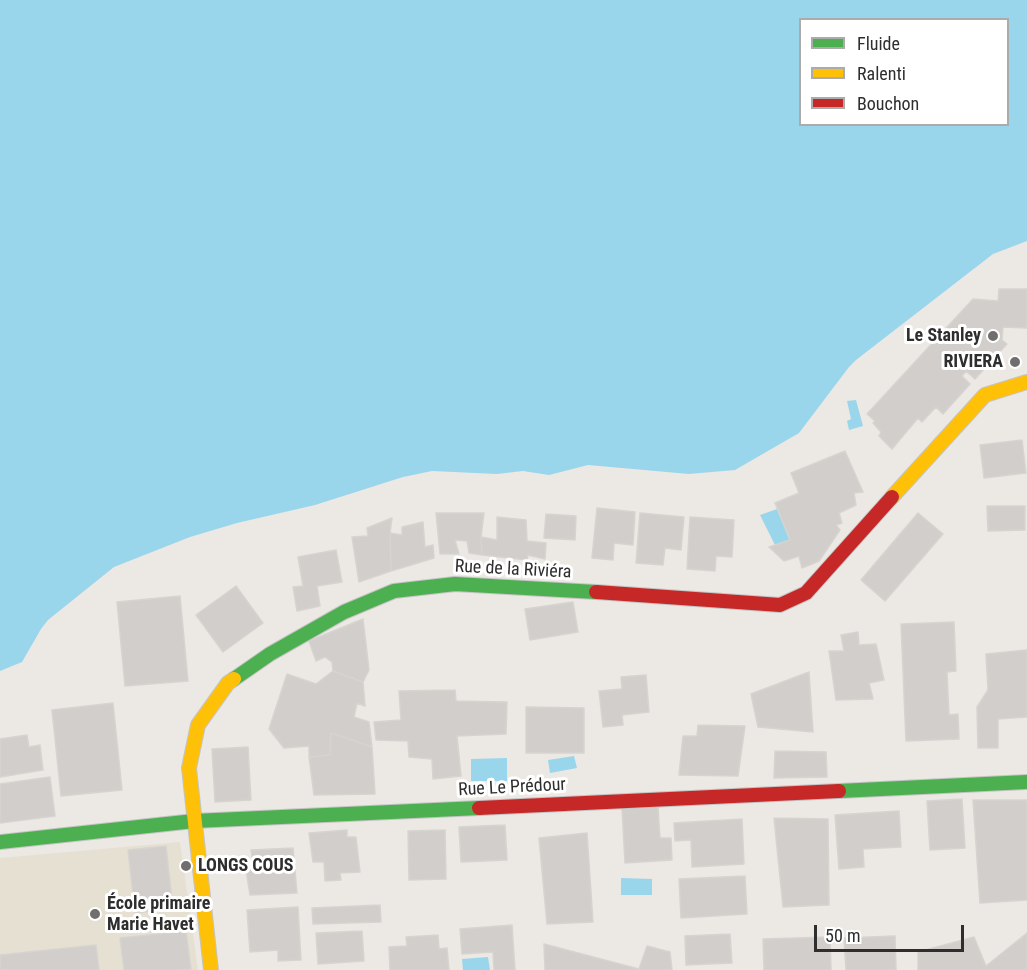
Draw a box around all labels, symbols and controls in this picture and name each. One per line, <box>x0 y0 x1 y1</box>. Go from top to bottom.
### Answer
legend <box>799 18 1009 126</box>
text: Fluide <box>857 33 900 54</box>
text: Ralenti <box>857 63 906 84</box>
text: Bouchon <box>857 93 919 114</box>
place label: Le Stanley <box>906 325 981 347</box>
marker: Le Stanley <box>986 329 1000 343</box>
place label: RIVIERA <box>943 351 1003 373</box>
marker: RIVIERA <box>1008 355 1022 369</box>
street label: Rue de la Riviéra <box>454 556 572 584</box>
street label: Rue Le Prédour <box>458 774 566 802</box>
place label: LONGS COUS <box>198 855 293 877</box>
marker: LONGS COUS <box>179 859 193 873</box>
place label: École primaire Marie Havet <box>107 893 210 936</box>
marker: École primaire Marie Havet <box>88 907 102 921</box>
scale bar <box>817 913 967 951</box>
text: 50 m <box>825 925 860 946</box>

